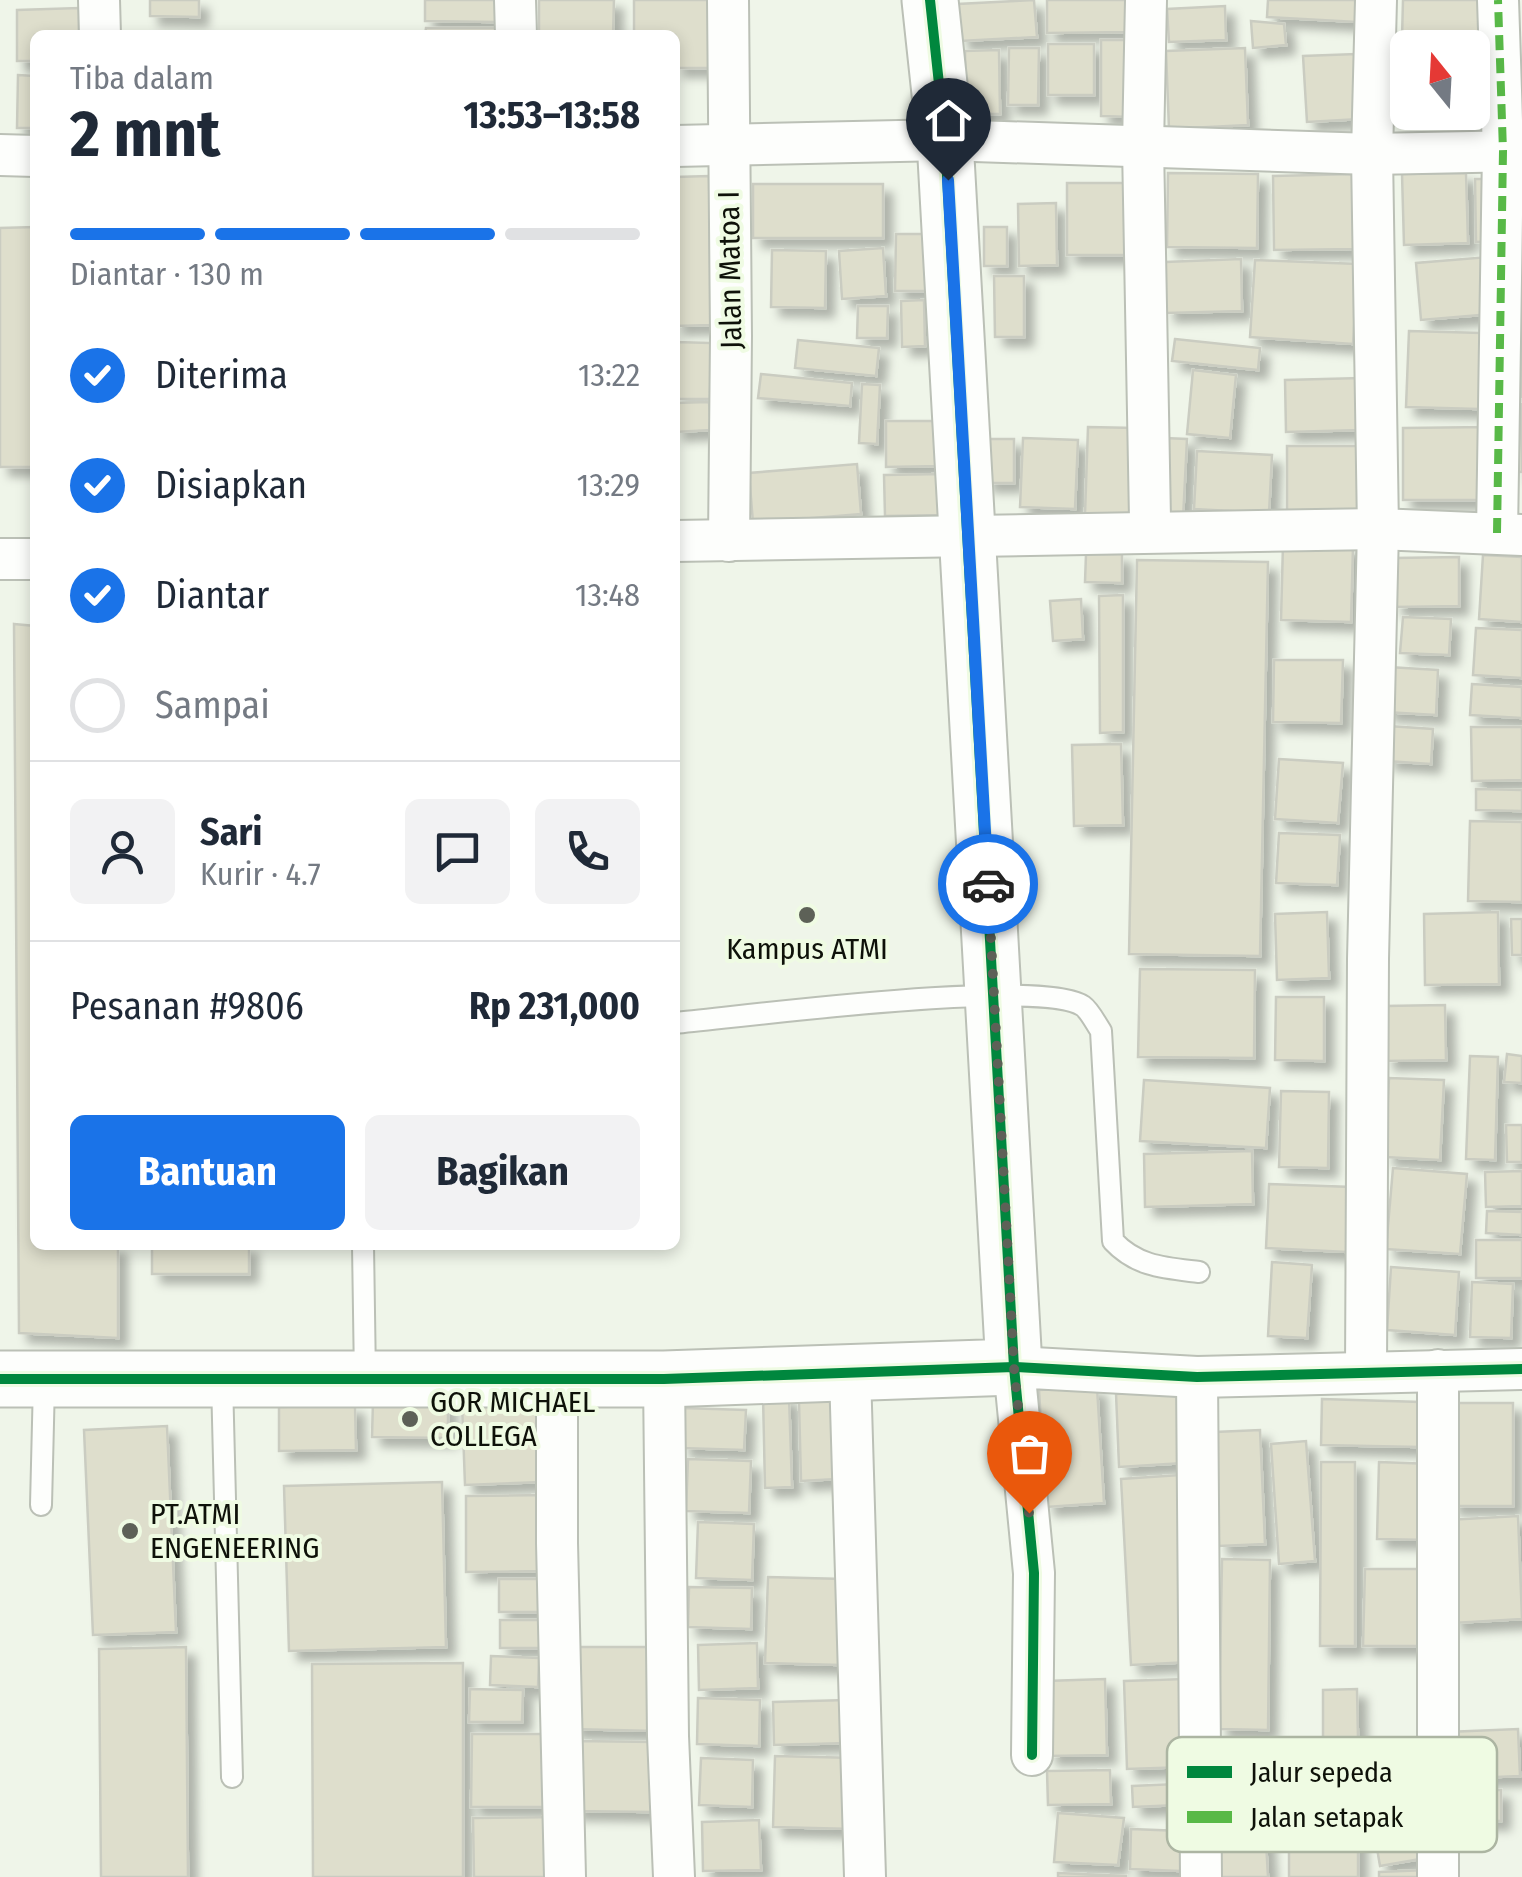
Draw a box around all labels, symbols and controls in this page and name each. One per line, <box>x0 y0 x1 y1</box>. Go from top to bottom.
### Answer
north arrow <box>1390 30 1490 130</box>
map controls <box>1390 30 1490 130</box>
text: Tiba dalam <box>70 59 214 97</box>
pin <box>906 78 991 181</box>
text: 13:53–13:58 <box>463 92 640 138</box>
icon: home <box>921 93 976 148</box>
text: 2 mnt <box>70 95 220 173</box>
street label: Jalan Matoa I <box>711 190 749 350</box>
text: Diantar · 130 m <box>70 255 264 293</box>
icon: check <box>70 348 125 403</box>
text: Diterima <box>155 352 288 398</box>
text: 13:22 <box>578 356 640 394</box>
icon: check <box>70 458 125 513</box>
text: Disiapkan <box>155 462 307 508</box>
text: 13:29 <box>577 466 640 504</box>
icon: check <box>70 568 125 623</box>
text: Diantar <box>155 572 269 618</box>
text: 13:48 <box>575 576 640 614</box>
text: Sampai <box>155 682 270 728</box>
button: person <box>70 799 175 904</box>
button: chat <box>405 799 510 904</box>
button: phone <box>535 799 640 904</box>
text: Sari <box>200 809 262 855</box>
courier <box>938 834 1038 934</box>
text: Kurir · 4.7 <box>200 855 321 893</box>
icon: car <box>961 857 1016 912</box>
marker: Kampus ATMI <box>796 904 818 926</box>
place label: Kampus ATMI <box>726 931 888 967</box>
text: Pesanan #9806 <box>70 983 304 1029</box>
text: Rp 231,000 <box>469 983 640 1029</box>
button: Bantuan <box>70 1115 345 1230</box>
button: Bagikan <box>365 1115 640 1230</box>
place label: GOR MICHAEL COLLEGA <box>430 1384 595 1454</box>
marker: GOR MICHAEL COLLEGA <box>399 1408 421 1430</box>
pin <box>987 1411 1072 1514</box>
icon: bag <box>1002 1426 1057 1481</box>
place label: PT.ATMI ENGENEERING <box>150 1496 320 1566</box>
marker: PT.ATMI ENGENEERING <box>119 1520 141 1542</box>
legend <box>1167 1737 1497 1852</box>
text: Jalur sepeda <box>1250 1756 1393 1789</box>
text: Jalan setapak <box>1250 1801 1404 1834</box>

